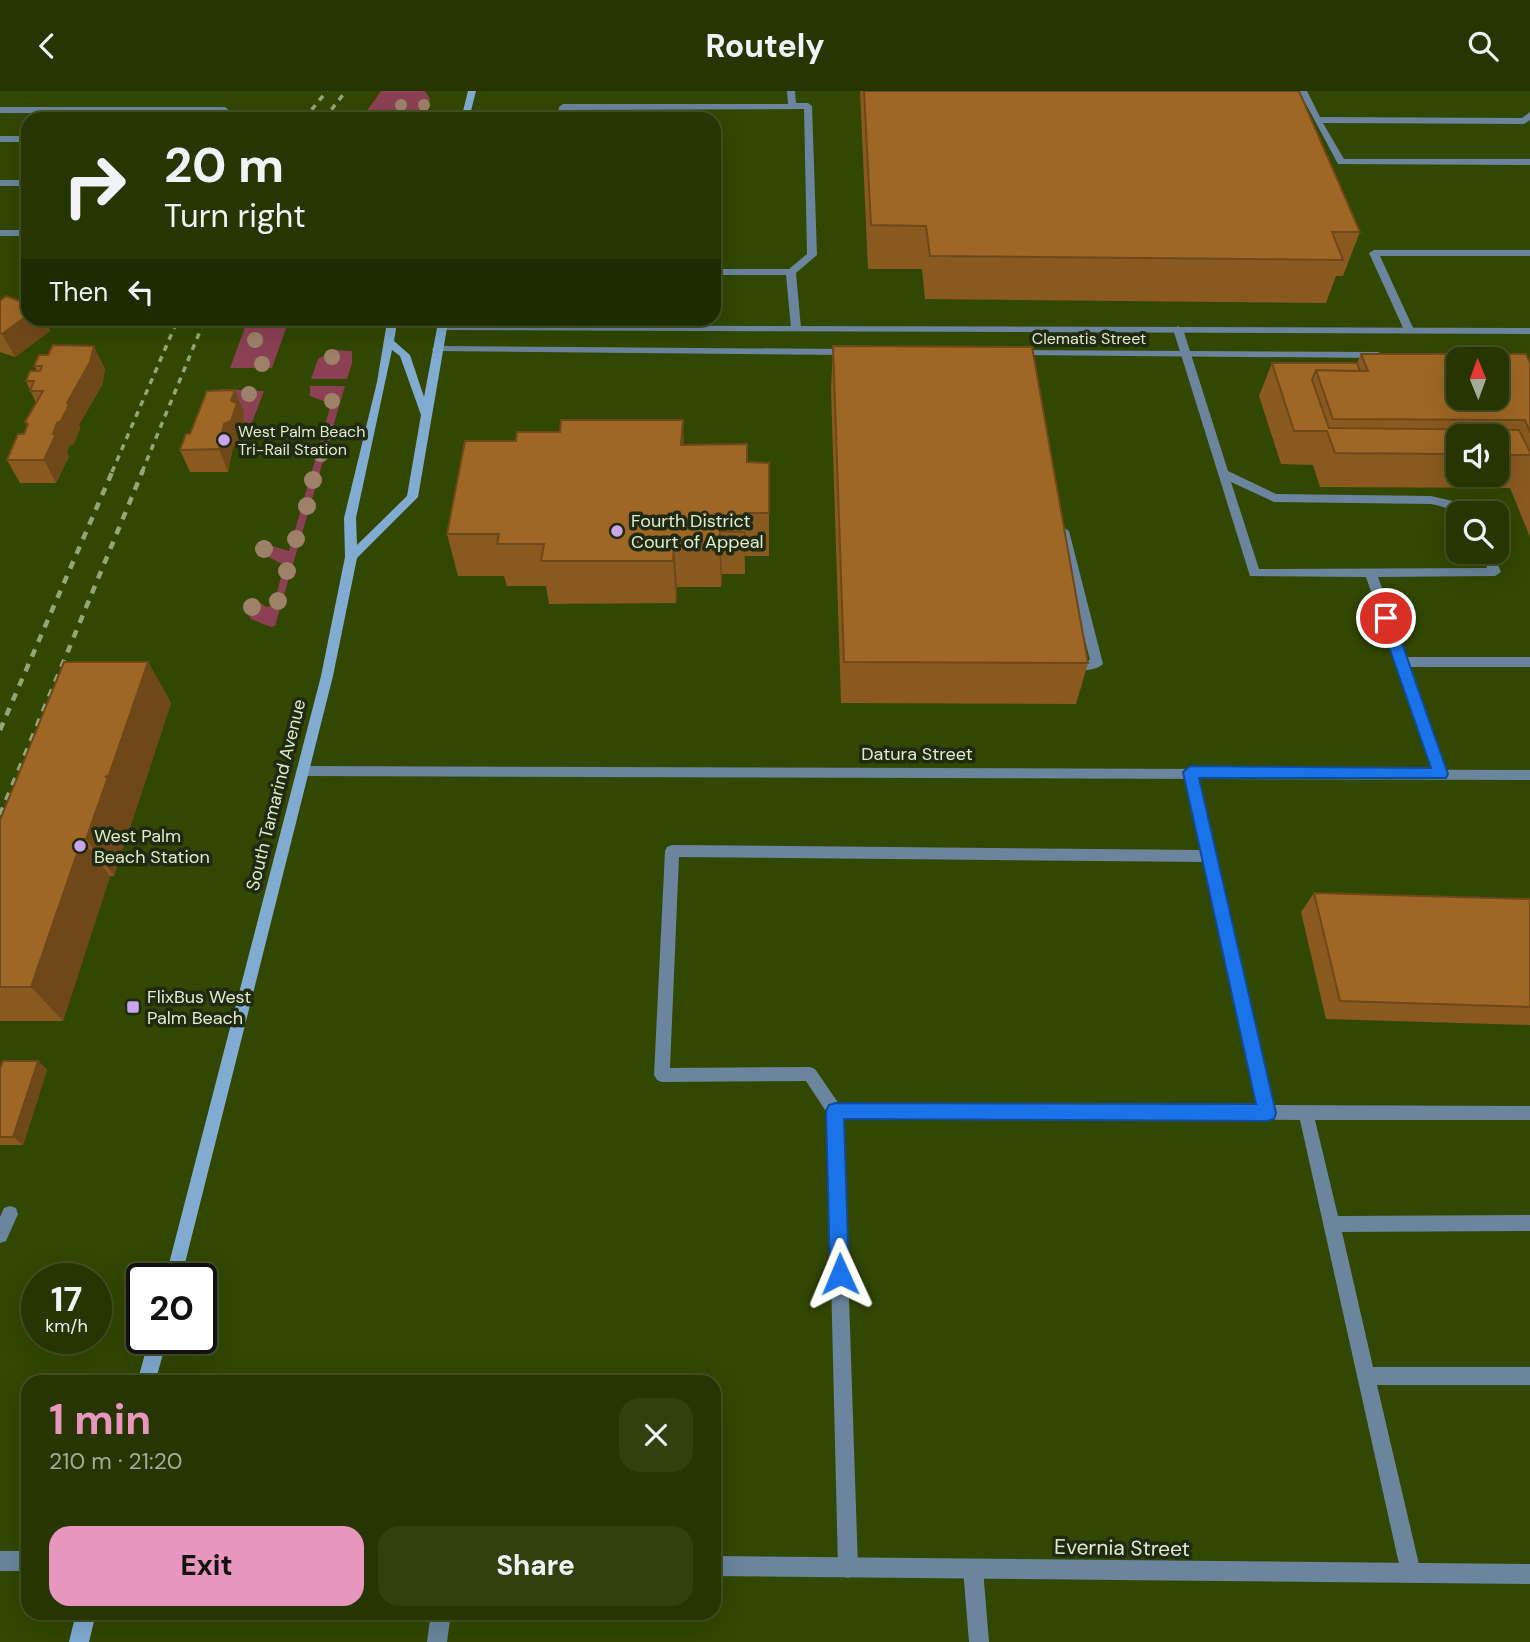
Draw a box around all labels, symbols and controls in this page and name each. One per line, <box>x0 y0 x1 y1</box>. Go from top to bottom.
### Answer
text: Routely <box>705 25 825 67</box>
icon: back <box>28 27 66 65</box>
icon: search <box>1464 27 1502 65</box>
text: 20 m <box>164 133 284 197</box>
icon: right <box>49 140 140 231</box>
text: Turn right <box>164 195 306 237</box>
icon: left <box>122 273 160 311</box>
text: Then <box>49 275 108 309</box>
street label: Clematis Street <box>1032 328 1146 349</box>
north arrow <box>1446 347 1508 409</box>
map controls <box>1446 347 1509 564</box>
place label: West Palm Beach Tri-Rail Station <box>238 421 365 460</box>
button: sound <box>1446 424 1509 487</box>
marker: West Palm Beach Tri-Rail Station <box>216 432 232 448</box>
button: search <box>1446 501 1509 564</box>
place label: Fourth District Court of Appeal <box>631 509 764 554</box>
marker: Fourth District Court of Appeal <box>609 523 625 539</box>
pin <box>1356 588 1416 648</box>
icon: arrive <box>1367 599 1405 637</box>
street label: South Tamarind Avenue <box>241 697 311 893</box>
street label: Datura Street <box>861 742 973 766</box>
place label: West Palm Beach Station <box>94 824 210 869</box>
marker: West Palm Beach Station <box>72 838 88 854</box>
place label: FlixBus West Palm Beach <box>147 985 251 1030</box>
marker: FlixBus West Palm Beach <box>125 999 141 1015</box>
position arrow <box>803 1237 877 1311</box>
speed limit sign: 20 <box>126 1263 217 1354</box>
text: 17 <box>51 1276 82 1322</box>
text: km/h <box>45 1314 88 1338</box>
text: 1 min <box>49 1392 151 1447</box>
button: close <box>619 1398 693 1472</box>
text: 210 m · 21:20 <box>49 1446 182 1476</box>
button: Exit <box>49 1526 364 1606</box>
button: Share <box>378 1526 693 1606</box>
street label: Evernia Street <box>1054 1533 1190 1563</box>

